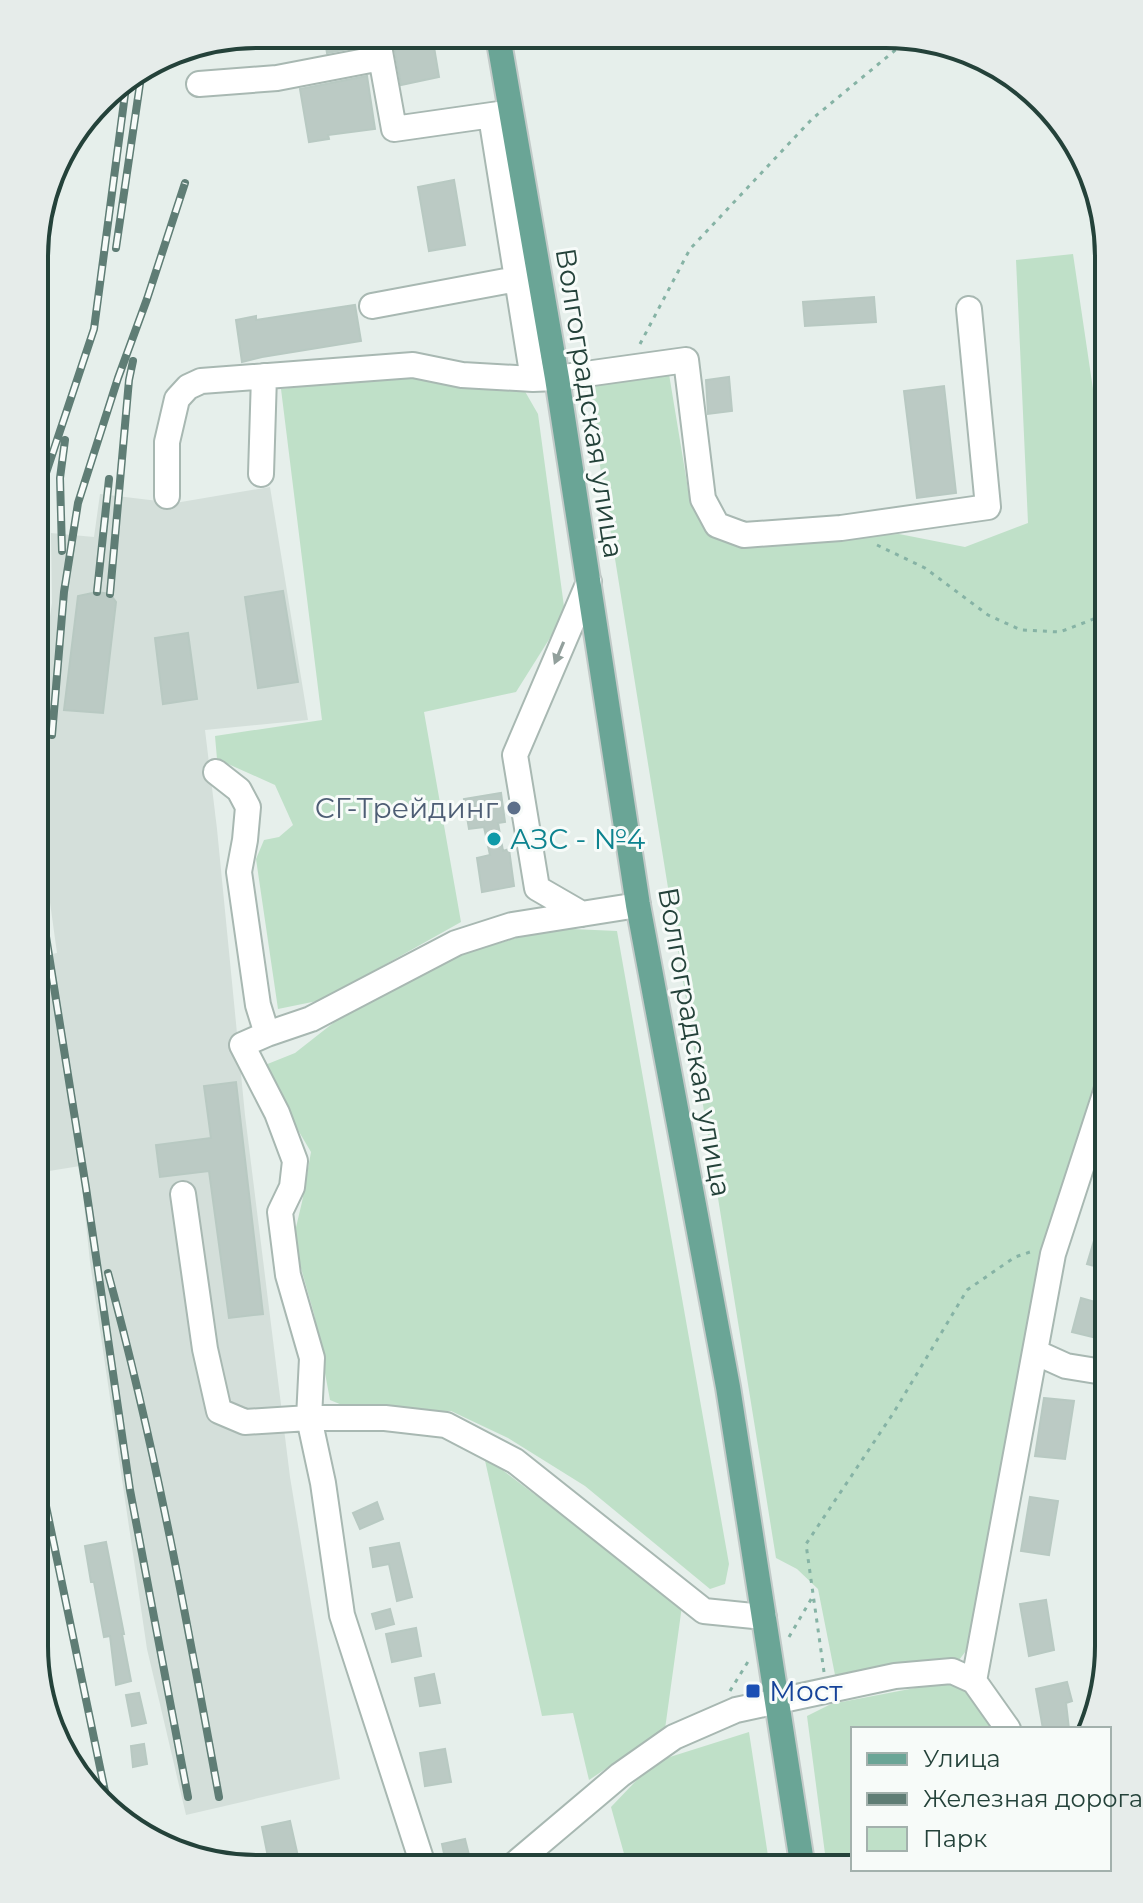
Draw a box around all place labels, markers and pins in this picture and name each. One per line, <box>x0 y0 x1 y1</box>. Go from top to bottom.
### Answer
place label: СГ-Трейдинг <box>315 791 499 825</box>
marker: СГ-Трейдинг <box>505 799 523 817</box>
place label: АЗС - №4 <box>510 822 646 856</box>
marker: АЗС - №4 <box>485 830 503 848</box>
place label: Мост <box>769 1674 843 1708</box>
marker: Мост <box>744 1682 762 1700</box>

